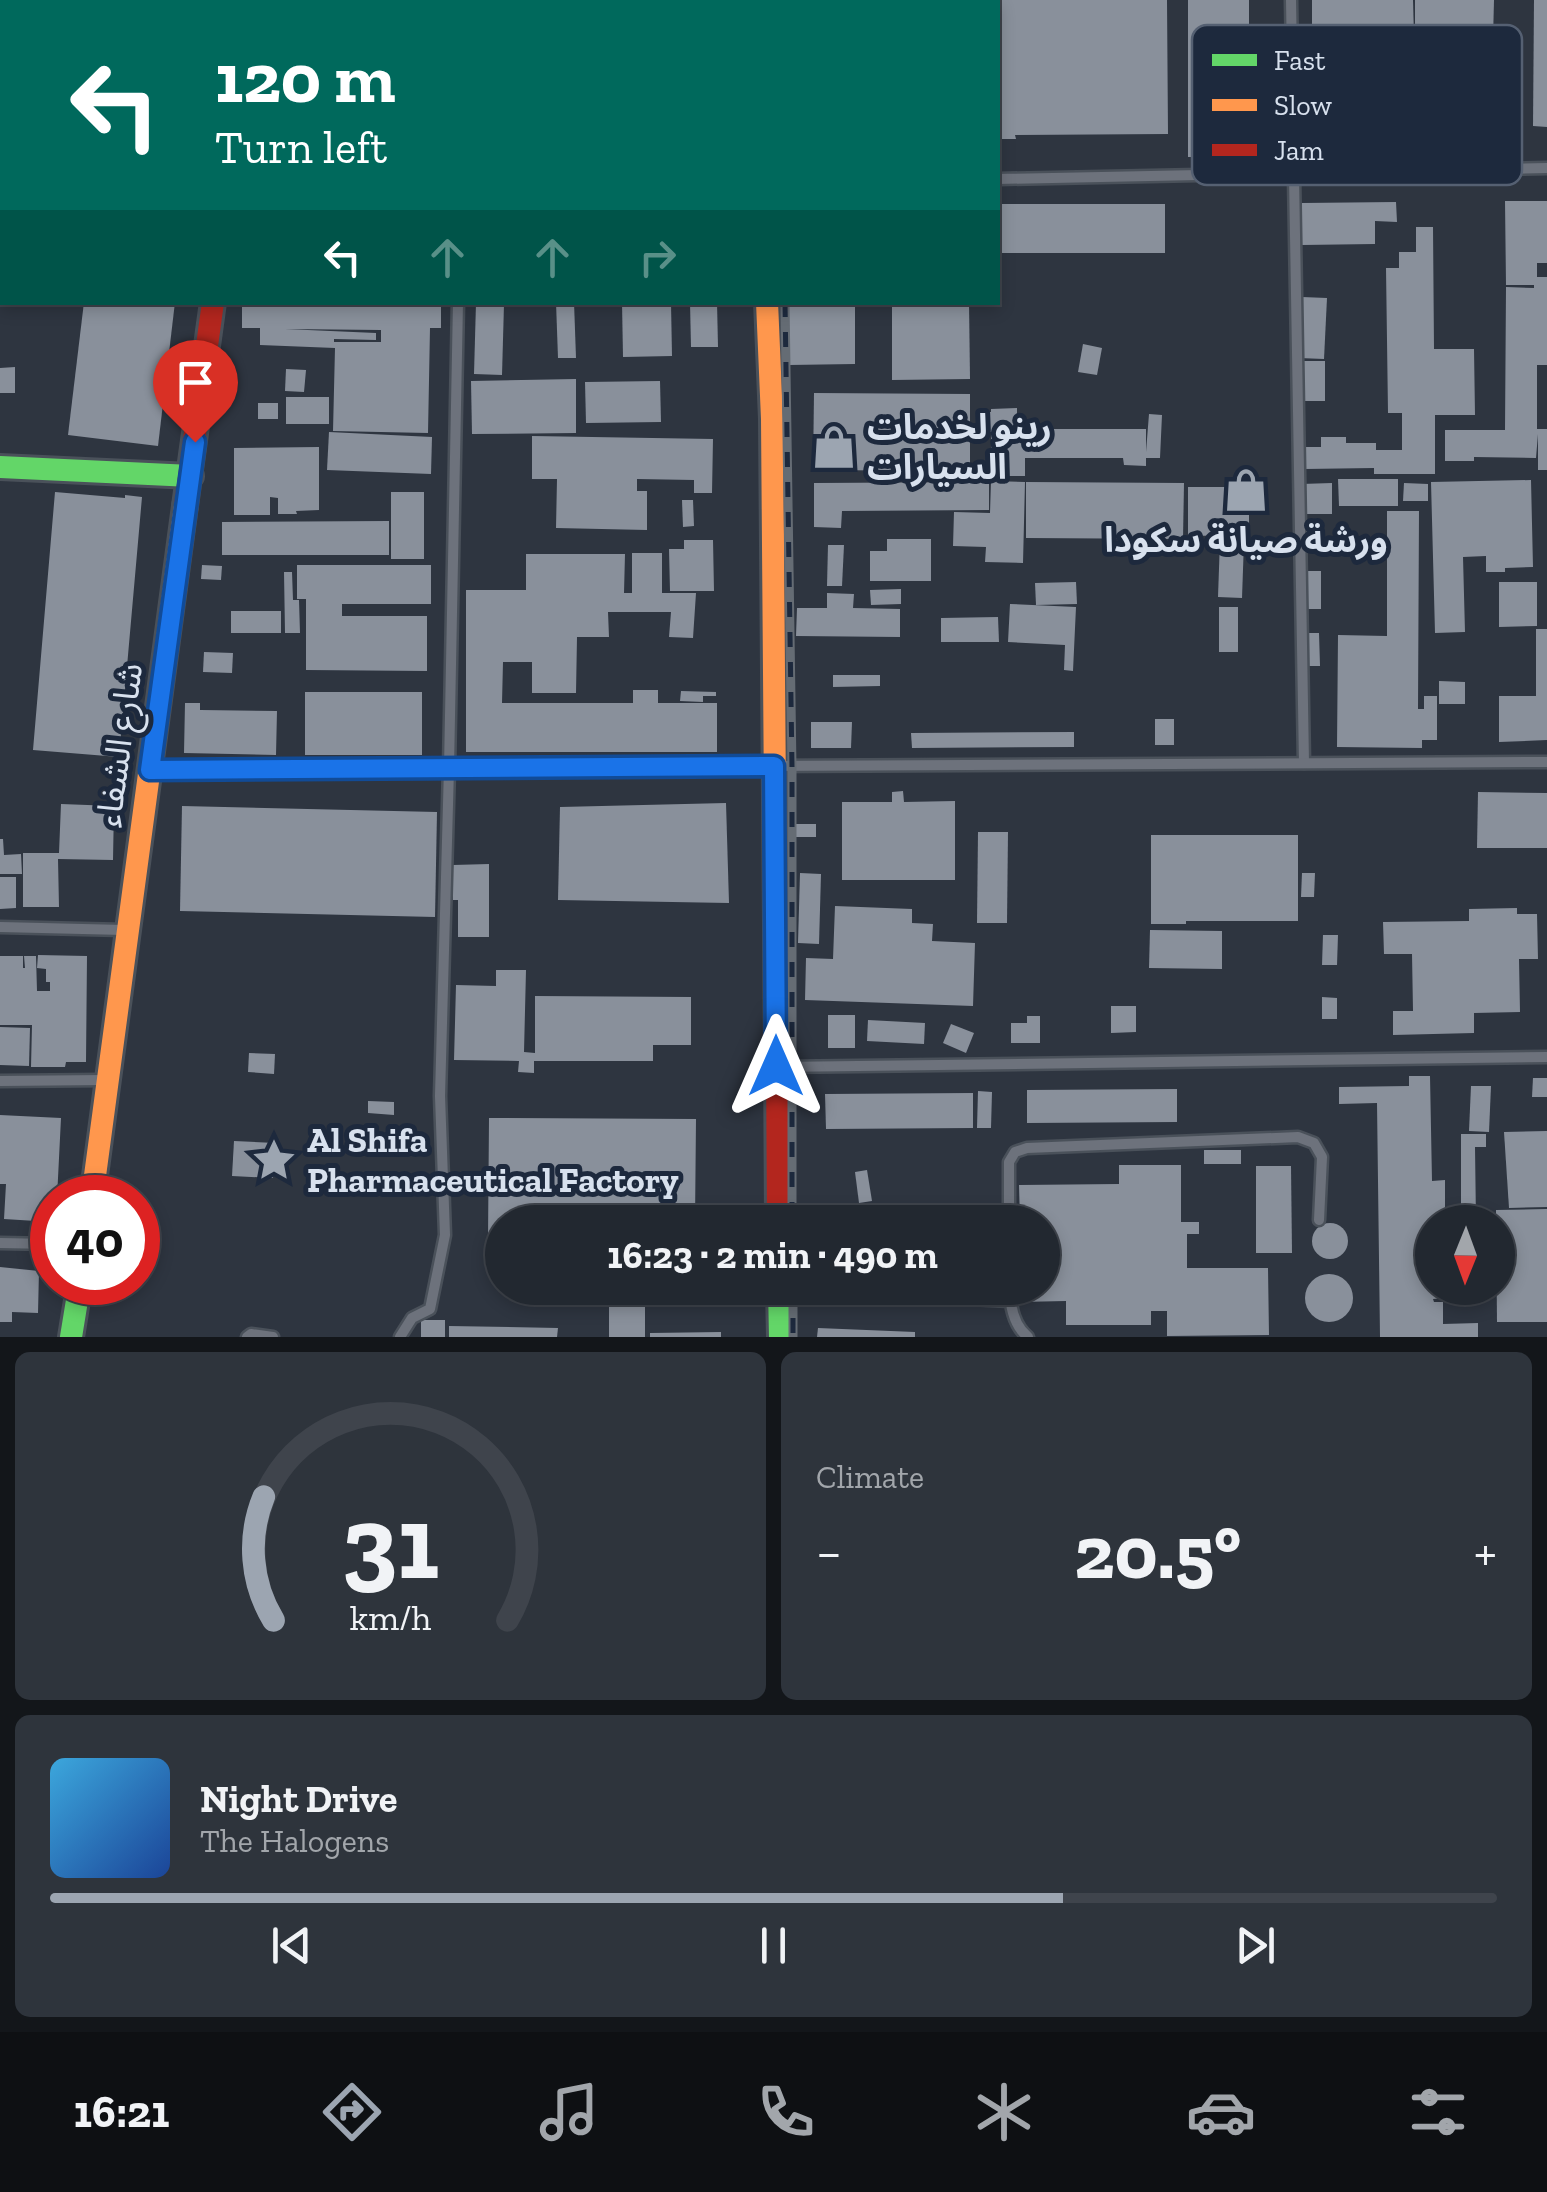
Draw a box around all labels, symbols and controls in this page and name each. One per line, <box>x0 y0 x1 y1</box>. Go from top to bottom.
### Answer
legend <box>1192 25 1522 185</box>
text: 120 m <box>215 36 396 120</box>
icon: left <box>50 40 180 170</box>
text: Fast <box>1274 44 1326 77</box>
text: Slow <box>1274 89 1332 122</box>
text: Turn left <box>215 121 387 175</box>
text: Jam <box>1274 134 1324 167</box>
icon: left <box>315 230 370 285</box>
icon: ahead <box>420 230 475 285</box>
icon: ahead <box>525 230 580 285</box>
icon: right <box>630 230 685 285</box>
pin <box>153 340 238 443</box>
icon: arrive <box>168 355 223 410</box>
place label: رينو لخدمات السيارات <box>867 406 1052 488</box>
shop icon: رينو لخدمات السيارات <box>810 423 858 471</box>
shop icon: ورشة صيانة سكودا <box>1222 466 1270 514</box>
place label: ورشة صيانة سكودا <box>1104 519 1388 561</box>
street label: شارع الشفاء <box>87 660 156 830</box>
position arrow <box>724 1014 828 1118</box>
place label: Al Shifa Pharmaceutical Factory <box>307 1119 679 1201</box>
place icon: Al Shifa Pharmaceutical Factory <box>250 1136 298 1184</box>
speed limit sign: 40 <box>30 1175 160 1305</box>
north arrow <box>1415 1205 1515 1305</box>
map controls <box>1415 1205 1515 1305</box>
text: 16:23 · 2 min · 490 m <box>607 1232 938 1278</box>
text: Climate <box>816 1458 924 1496</box>
text: 31 <box>342 1480 439 1605</box>
text: 20.5° <box>1074 1507 1241 1597</box>
text: − <box>816 1519 842 1585</box>
text: + <box>1474 1519 1497 1585</box>
text: km/h <box>350 1596 431 1639</box>
text: Night Drive <box>200 1776 397 1822</box>
text: The Halogens <box>200 1822 389 1860</box>
icon: previous <box>264 1918 319 1973</box>
icon: pause <box>746 1918 801 1973</box>
icon: next <box>1228 1918 1283 1973</box>
icon: directions <box>317 2077 387 2147</box>
icon: music <box>534 2077 604 2147</box>
icon: phone <box>751 2077 821 2147</box>
icon: climate <box>969 2077 1039 2147</box>
icon: car <box>1186 2077 1256 2147</box>
icon: filters <box>1403 2077 1473 2147</box>
text: 16:21 <box>74 2085 169 2139</box>

